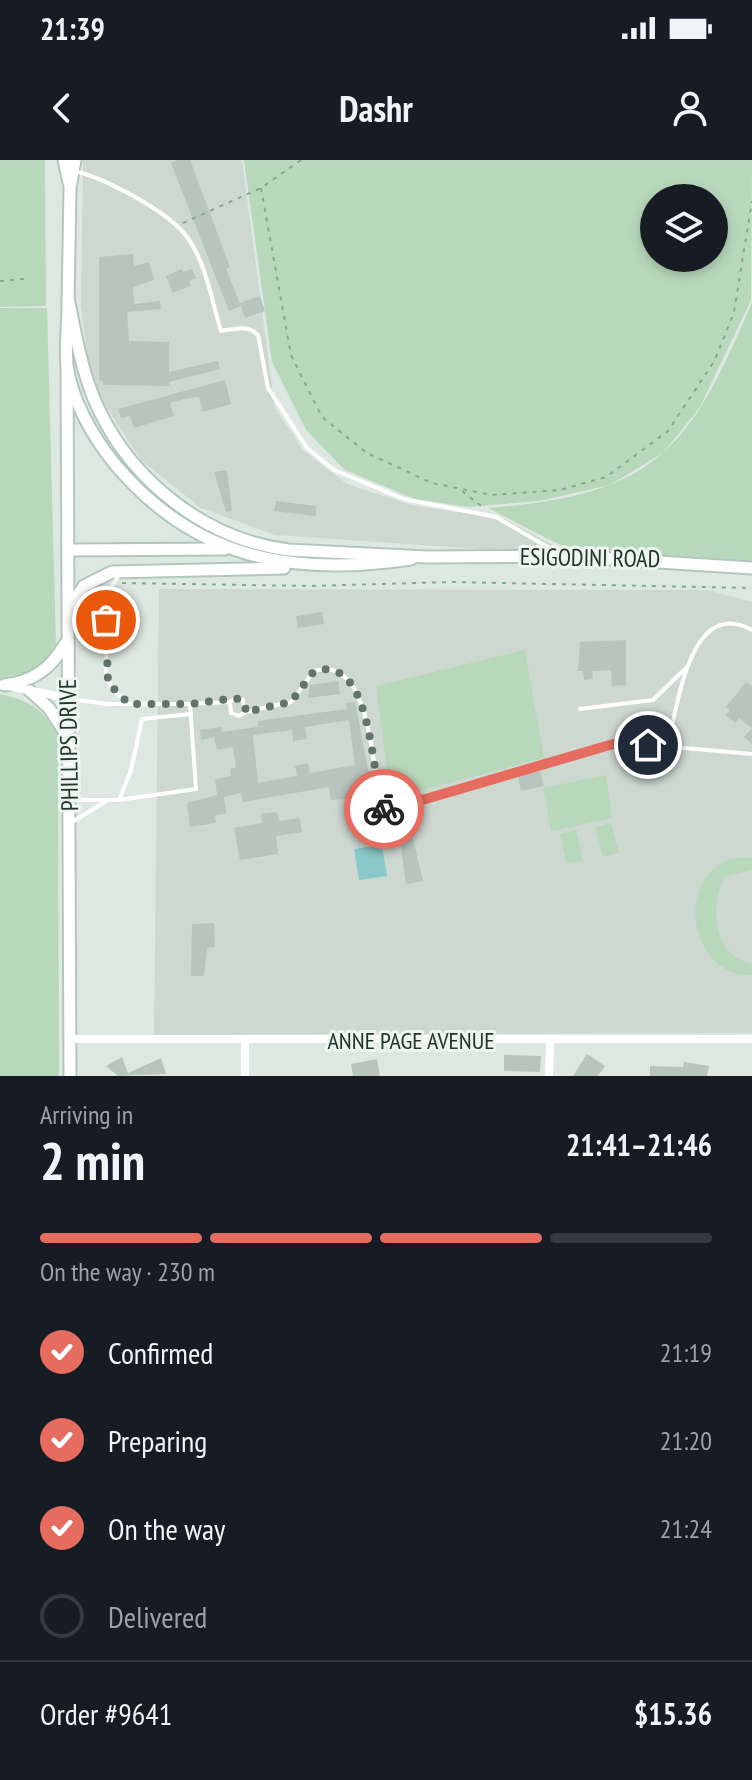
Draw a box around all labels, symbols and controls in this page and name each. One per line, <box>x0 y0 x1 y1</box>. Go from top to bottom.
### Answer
text: 21:39 <box>40 9 105 48</box>
text: Dashr <box>339 85 413 132</box>
icon: back <box>40 86 84 130</box>
icon: person <box>668 86 712 130</box>
map controls <box>640 184 728 272</box>
button: layers <box>640 184 728 272</box>
street label: ESIGODINI ROAD <box>520 541 660 574</box>
pin <box>72 586 140 654</box>
icon: bag <box>84 598 128 642</box>
street label: PHILLIPS DRIVE <box>52 679 85 811</box>
pin <box>614 711 682 779</box>
icon: home <box>626 723 670 767</box>
courier <box>344 769 424 849</box>
icon: bike <box>362 787 406 831</box>
street label: ANNE PAGE AVENUE <box>327 1025 495 1056</box>
text: Arriving in <box>40 1098 133 1131</box>
text: 21:41–21:46 <box>566 1125 712 1164</box>
text: 2 min <box>40 1127 145 1194</box>
text: On the way · 230 m <box>40 1255 215 1288</box>
icon: check <box>40 1330 84 1374</box>
text: Confirmed <box>108 1333 213 1372</box>
text: 21:19 <box>660 1336 712 1369</box>
icon: check <box>40 1418 84 1462</box>
text: Preparing <box>108 1421 207 1460</box>
text: 21:20 <box>660 1424 712 1457</box>
icon: check <box>40 1506 84 1550</box>
text: On the way <box>108 1509 225 1548</box>
text: 21:24 <box>660 1512 712 1545</box>
text: Delivered <box>108 1597 207 1636</box>
text: Order #9641 <box>40 1694 172 1733</box>
text: $15.36 <box>634 1694 712 1733</box>

